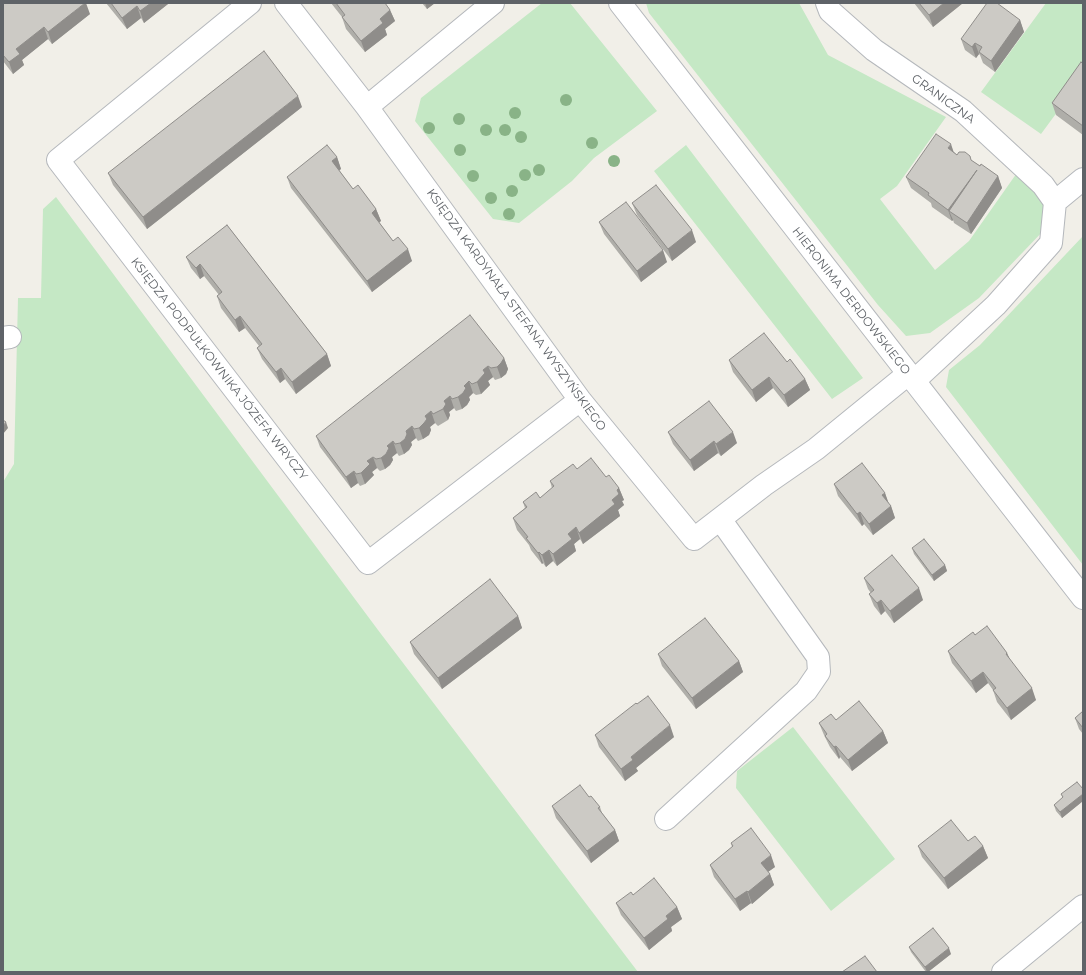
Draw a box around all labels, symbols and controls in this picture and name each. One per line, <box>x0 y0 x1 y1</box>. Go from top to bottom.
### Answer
street label: GRANICZNA <box>909 71 977 127</box>
street label: KSIĘDZA KARDYNAŁA STEFANA WYSZYŃSKIEGO <box>423 186 609 434</box>
street label: HIERONIMA DERDOWSKIEGO <box>789 224 913 378</box>
street label: KSIĘDZA PODPUŁKOWNIKA JÓZEFA WRYCZY <box>128 255 310 483</box>

